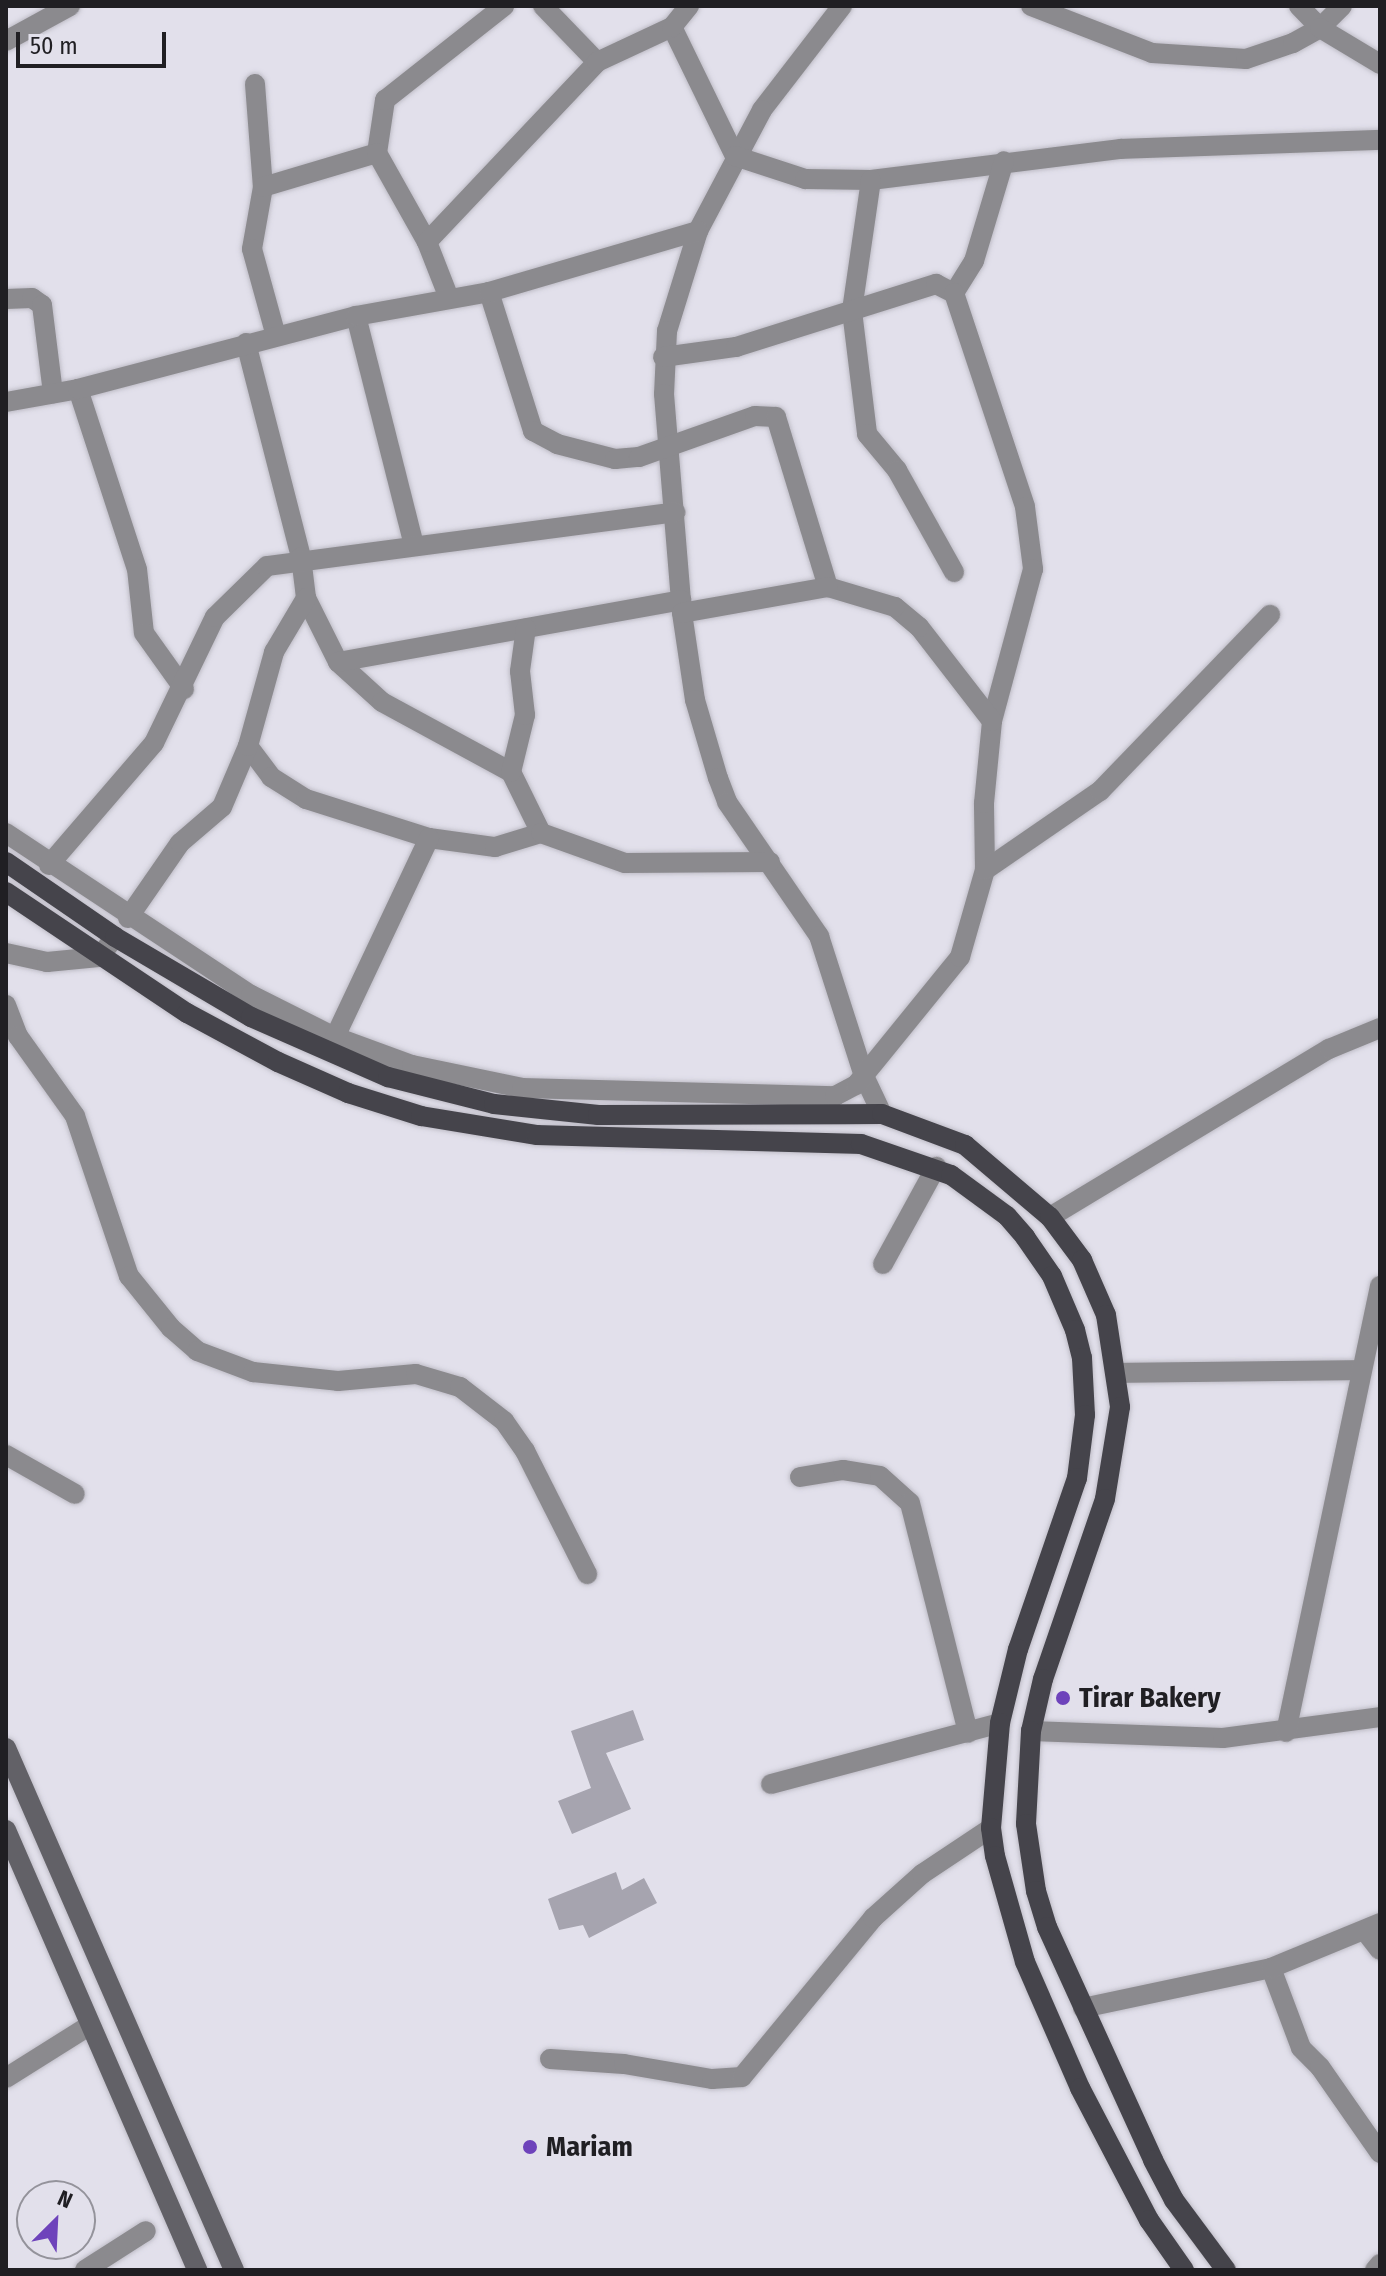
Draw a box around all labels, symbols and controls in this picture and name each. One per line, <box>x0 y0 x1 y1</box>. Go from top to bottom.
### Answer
scale bar <box>20 16 170 66</box>
text: 50 m <box>30 32 78 60</box>
place label: Tirar Bakery <box>1079 1681 1221 1715</box>
marker: Tirar Bakery <box>1054 1689 1072 1707</box>
place label: Mariam <box>546 2130 633 2164</box>
marker: Mariam <box>521 2138 539 2156</box>
north arrow <box>16 2180 96 2260</box>
text: N <box>54 2184 77 2214</box>

